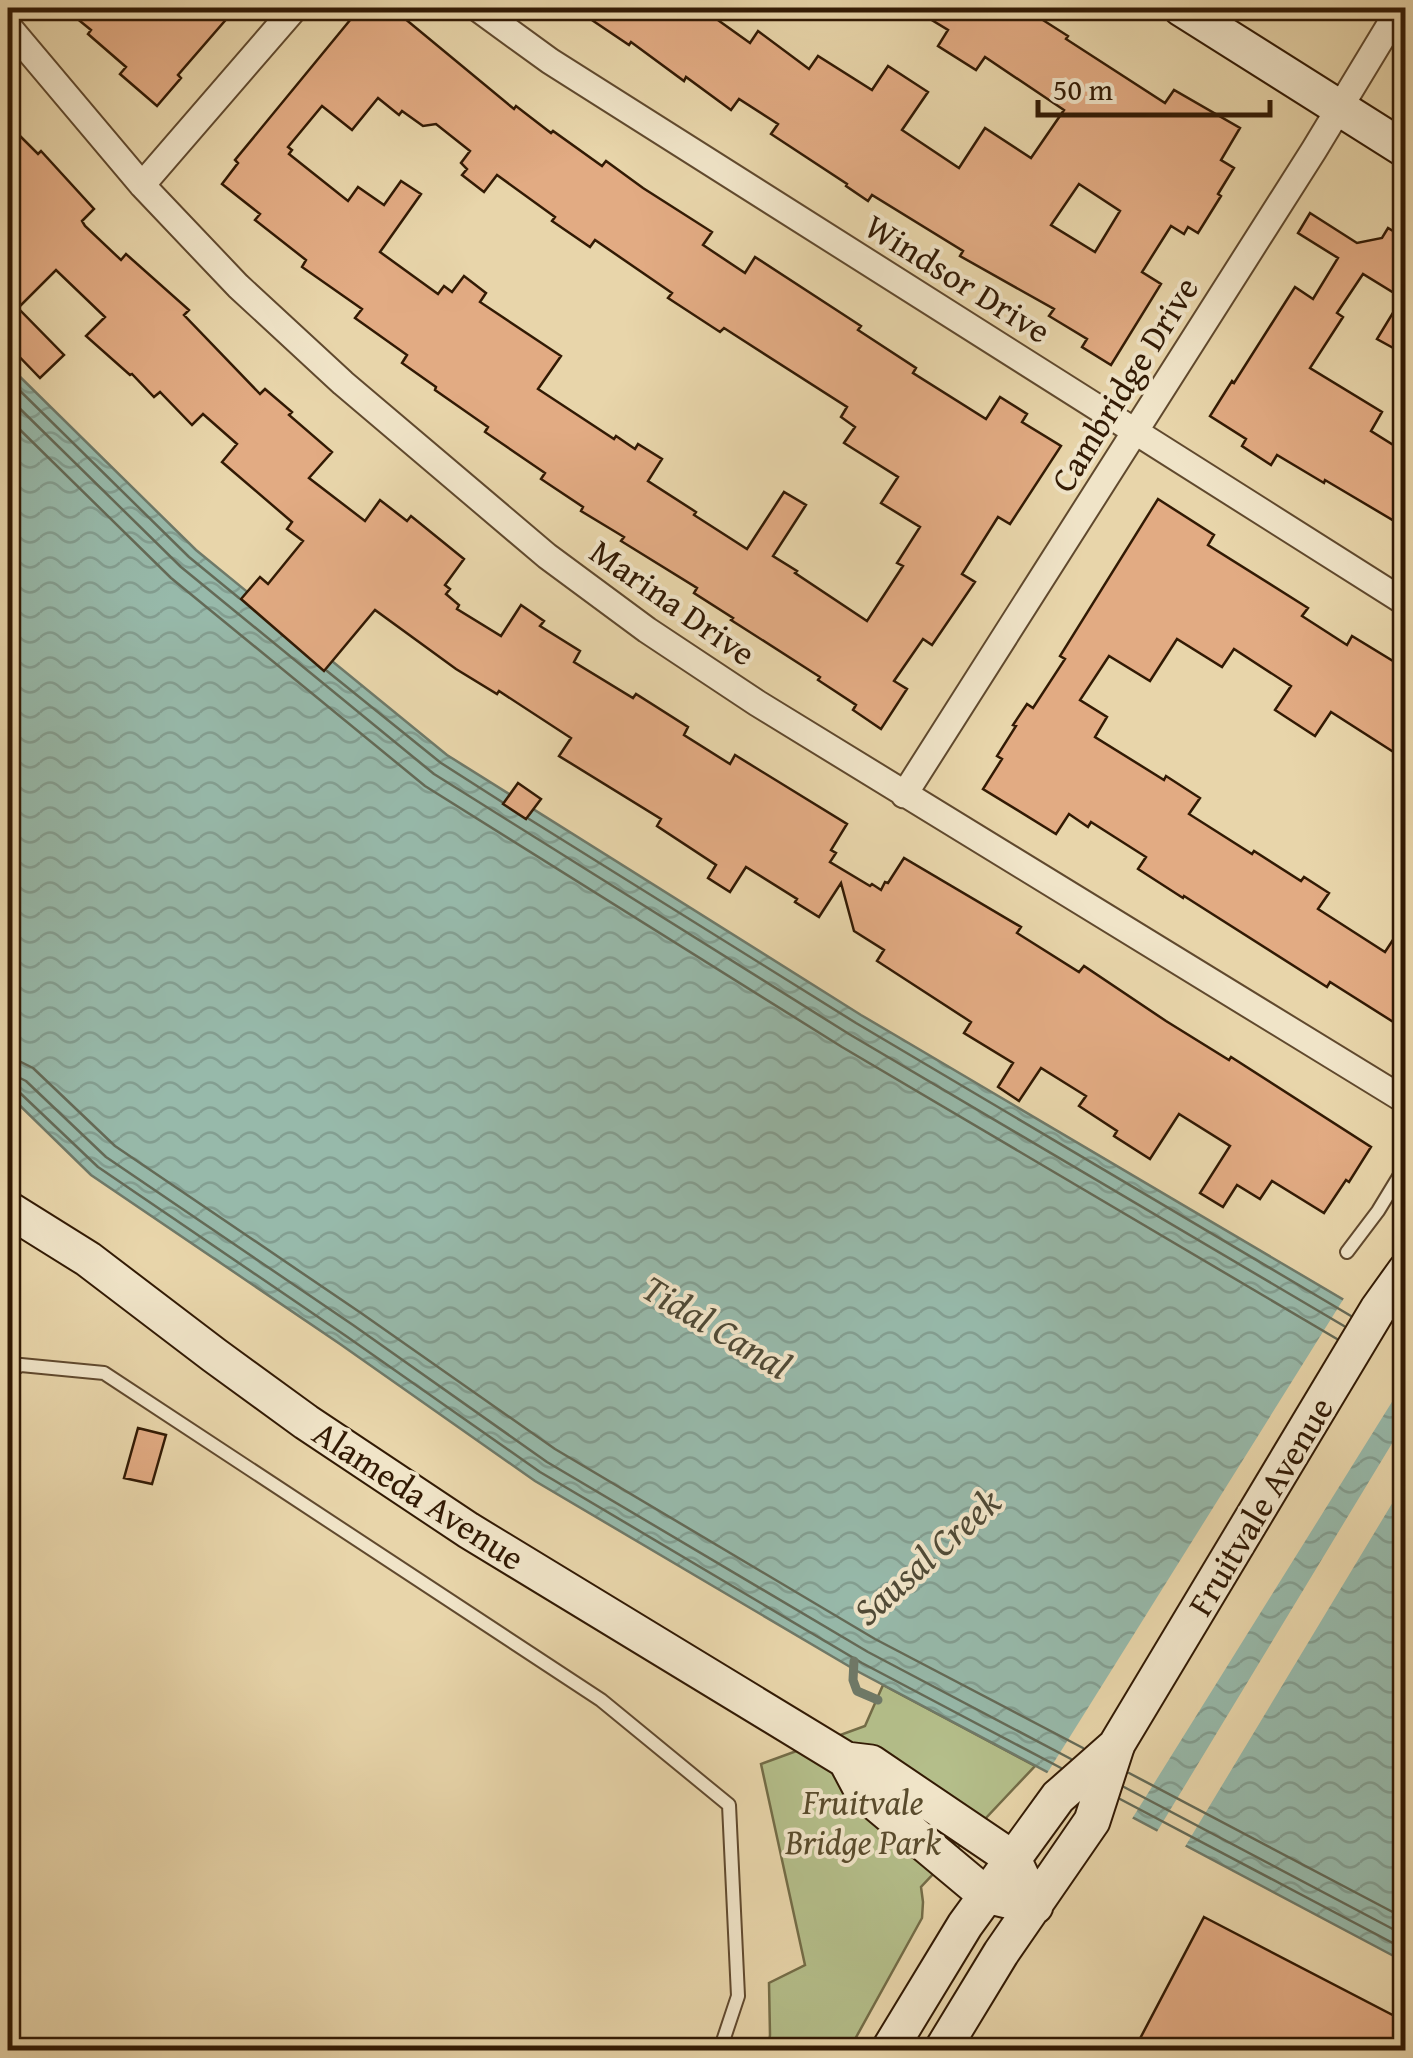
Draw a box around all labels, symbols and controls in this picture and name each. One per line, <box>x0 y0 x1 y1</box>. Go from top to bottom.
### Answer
scale bar <box>1038 55 1270 117</box>
text: 50 m <box>1053 67 1113 111</box>
street label: Windsor Drive <box>855 201 1061 355</box>
street label: Cambridge Drive <box>1037 266 1211 502</box>
street label: Marina Drive <box>580 526 766 678</box>
water label: Tidal Canal <box>632 1260 802 1392</box>
street label: Fruitvale Avenue <box>1174 1387 1346 1625</box>
street label: Alameda Avenue <box>303 1407 535 1583</box>
water label: Sausal Creek <box>840 1474 1013 1638</box>
park label: Fruitvale Bridge Park <box>784 1776 942 1867</box>

